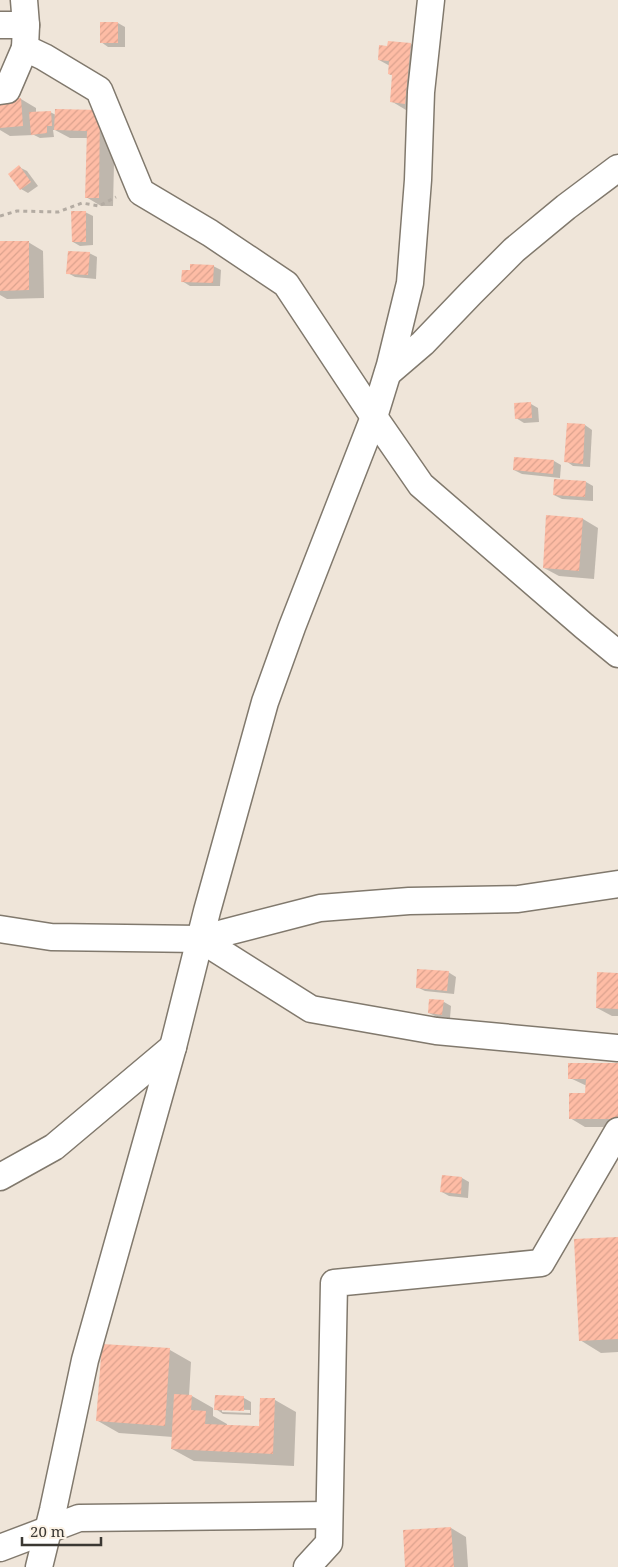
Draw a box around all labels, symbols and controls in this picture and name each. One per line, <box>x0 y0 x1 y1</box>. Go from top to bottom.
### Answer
scale bar <box>22 1514 101 1546</box>
text: 20 m <box>30 1521 65 1541</box>

